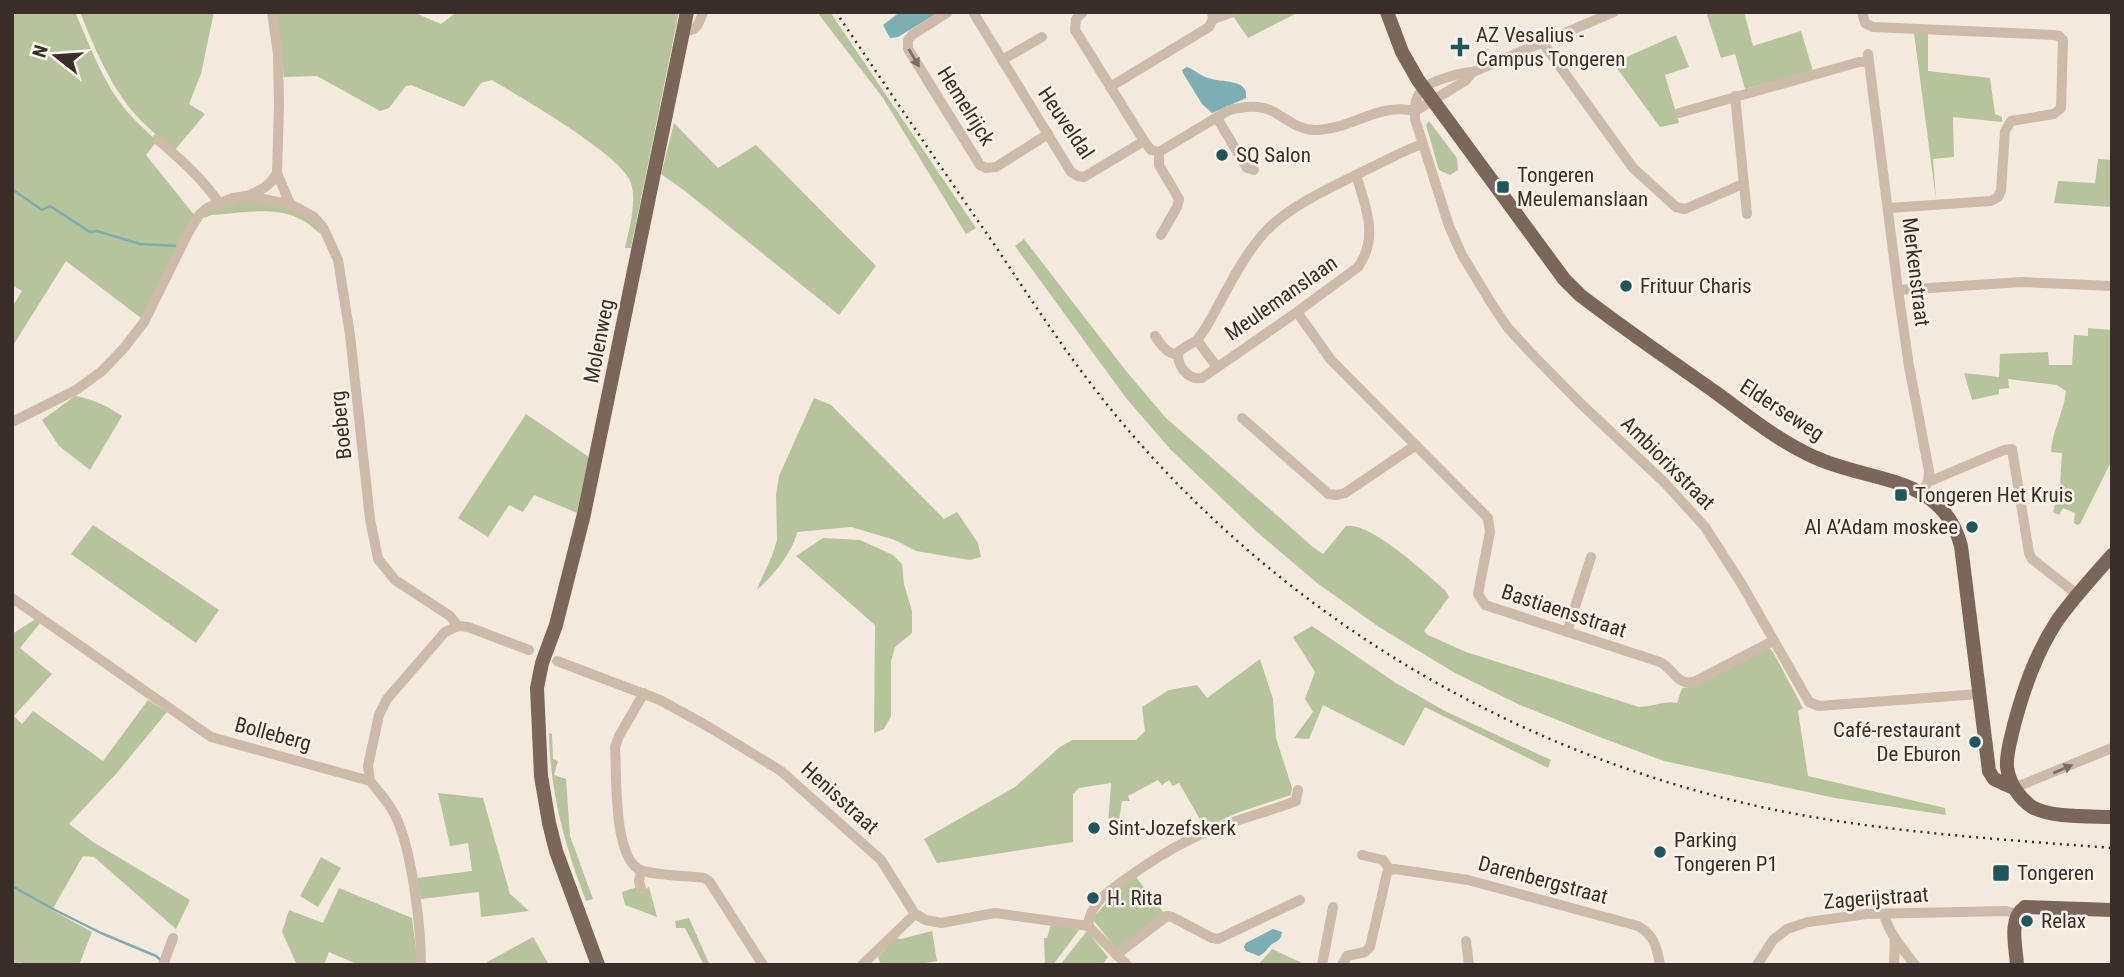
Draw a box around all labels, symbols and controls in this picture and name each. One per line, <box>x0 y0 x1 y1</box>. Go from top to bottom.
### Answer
north arrow <box>21 21 91 91</box>
place label: AZ Vesalius - Campus Tongeren <box>1476 23 1625 71</box>
marker: AZ Vesalius - Campus Tongeren <box>1450 37 1470 57</box>
text: N <box>28 42 53 60</box>
one-way arrow <box>908 48 920 67</box>
street label: Hemelrijck <box>932 62 1000 150</box>
street label: Heuveldal <box>1033 82 1099 164</box>
place label: SQ Salon <box>1236 143 1311 167</box>
marker: SQ Salon <box>1214 147 1230 163</box>
place label: Tongeren Meulemanslaan <box>1517 163 1648 211</box>
marker: Tongeren Meulemanslaan <box>1495 179 1511 195</box>
street label: Merkenstraat <box>1897 216 1935 328</box>
street label: Meulemanslaan <box>1220 251 1342 345</box>
place label: Frituur Charis <box>1640 274 1752 298</box>
marker: Frituur Charis <box>1618 278 1634 294</box>
street label: Molenweg <box>579 297 619 385</box>
street label: Elderseweg <box>1736 374 1828 446</box>
street label: Boeberg <box>325 390 357 460</box>
street label: Ambiorixstraat <box>1616 411 1720 515</box>
place label: Tongeren Het Kruis <box>1915 483 2073 507</box>
marker: Tongeren Het Kruis <box>1893 487 1909 503</box>
place label: Al A’Adam moskee <box>1804 515 1958 539</box>
marker: Al A’Adam moskee <box>1964 519 1980 535</box>
street label: Bastiaensstraat <box>1499 580 1629 642</box>
street label: Bolleberg <box>232 712 314 756</box>
place label: Café-restaurant De Eburon <box>1833 718 1961 766</box>
marker: Café-restaurant De Eburon <box>1967 734 1983 750</box>
street label: Henisstraat <box>796 757 884 839</box>
one-way arrow <box>2053 763 2074 774</box>
place label: Sint-Jozefskerk <box>1108 816 1236 840</box>
marker: Sint-Jozefskerk <box>1086 820 1102 836</box>
place label: Parking Tongeren P1 <box>1674 828 1778 876</box>
marker: Parking Tongeren P1 <box>1652 844 1668 860</box>
street label: Darenbergstraat <box>1476 851 1610 909</box>
place label: Tongeren <box>2017 861 2094 885</box>
marker: Tongeren <box>1991 863 2011 883</box>
street label: Zagerijstraat <box>1823 882 1929 914</box>
place label: H. Rita <box>1107 886 1163 910</box>
marker: H. Rita <box>1085 890 1101 906</box>
place label: Relax <box>2041 909 2086 933</box>
marker: Relax <box>2019 913 2035 929</box>

